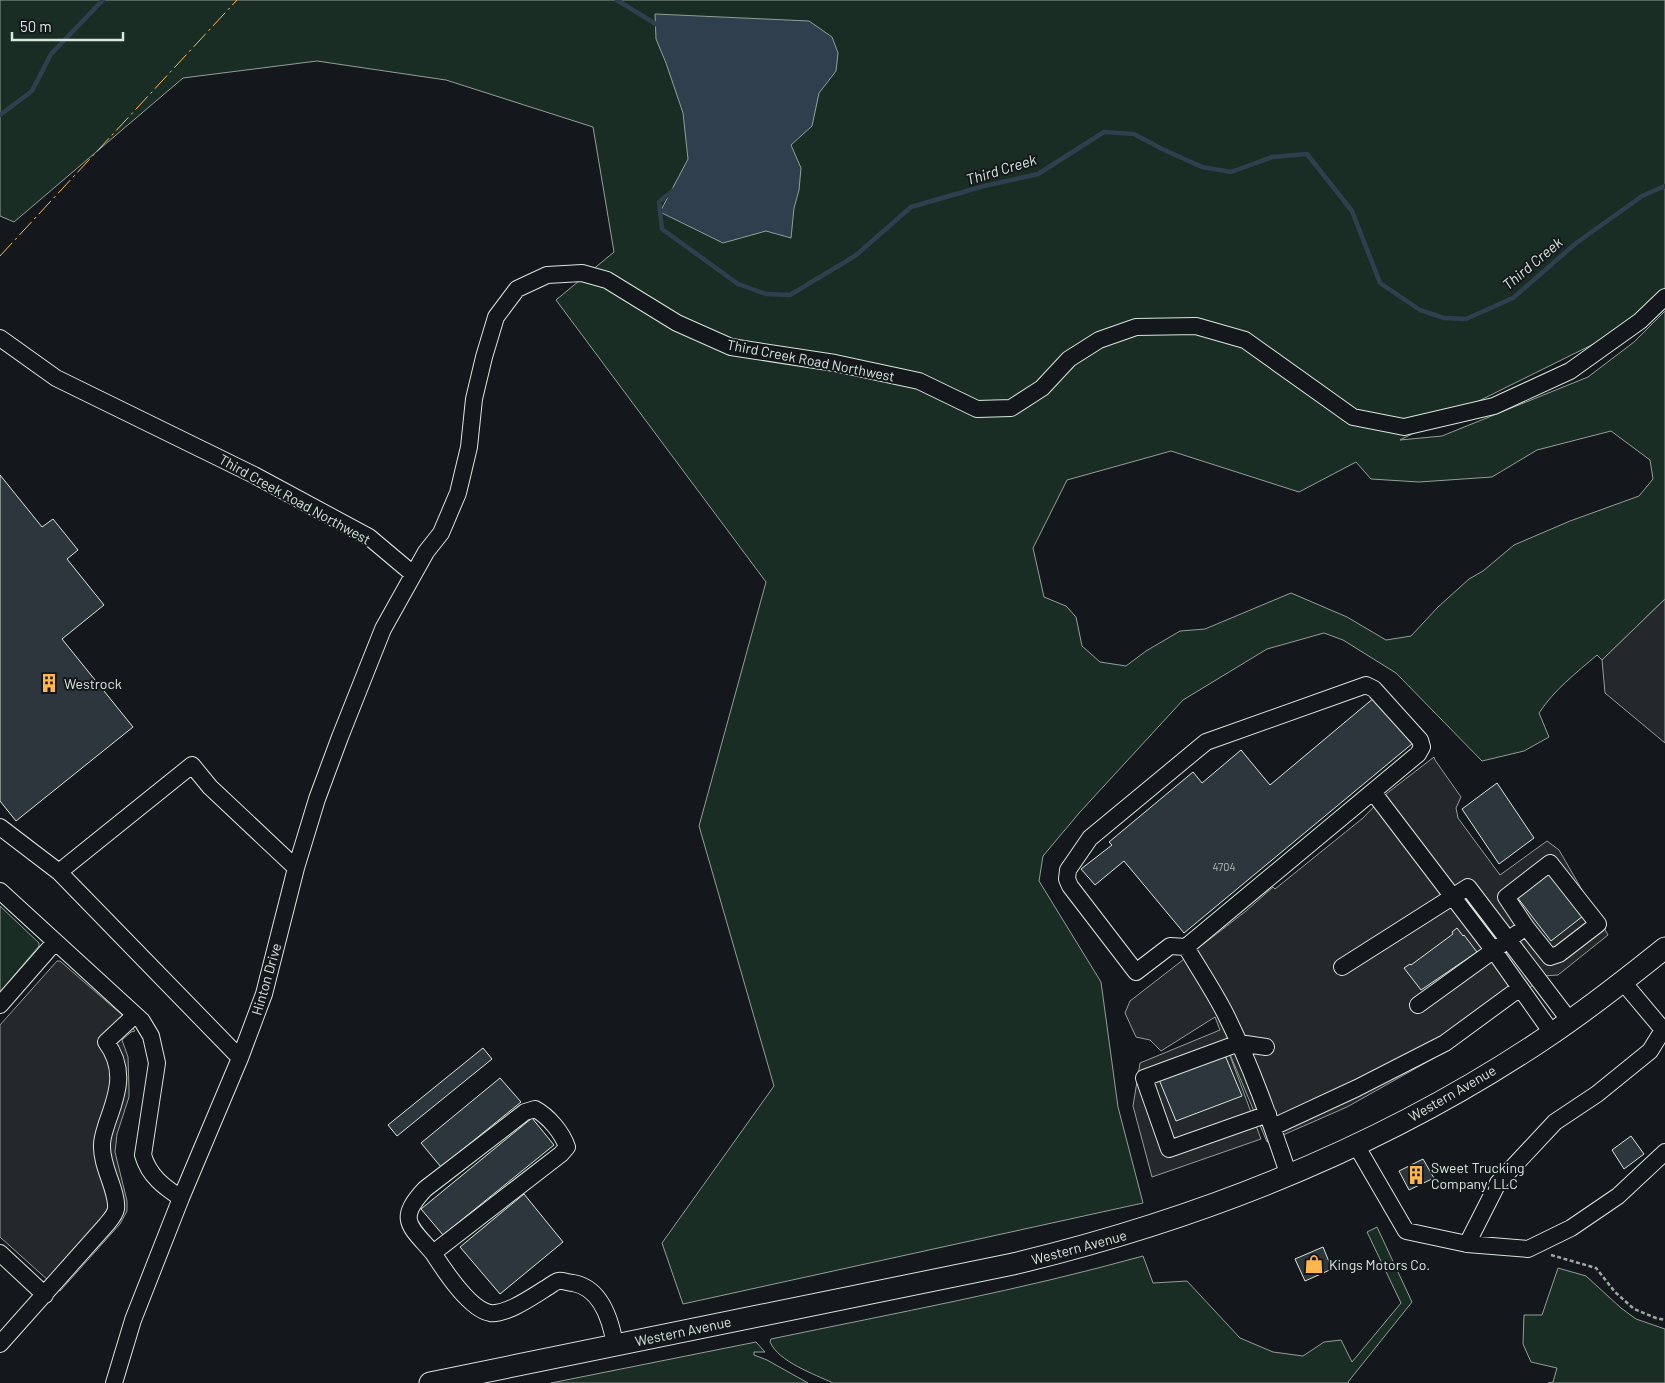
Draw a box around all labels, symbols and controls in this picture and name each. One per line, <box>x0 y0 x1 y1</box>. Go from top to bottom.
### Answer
scale bar <box>12 10 124 42</box>
text: 50 m <box>20 17 52 35</box>
water label: Third Creek <box>964 150 1039 188</box>
water label: Third Creek <box>1498 232 1566 293</box>
street label: Third Creek Road Northwest <box>726 335 896 385</box>
street label: Third Creek Road Northwest <box>216 450 374 548</box>
building icon: Westrock <box>38 672 60 694</box>
place label: Westrock <box>64 675 122 692</box>
house number: 4704 <box>1212 860 1236 873</box>
street label: Hinton Drive <box>248 941 284 1017</box>
street label: Western Avenue <box>1405 1061 1499 1125</box>
place label: Sweet Trucking Company, LLC <box>1431 1159 1524 1192</box>
building icon: Sweet Trucking Company, LLC <box>1405 1164 1427 1186</box>
street label: Western Avenue <box>1029 1226 1129 1268</box>
shop icon: Kings Motors Co. <box>1303 1253 1325 1275</box>
place label: Kings Motors Co. <box>1329 1256 1430 1273</box>
street label: Western Avenue <box>633 1313 733 1349</box>

